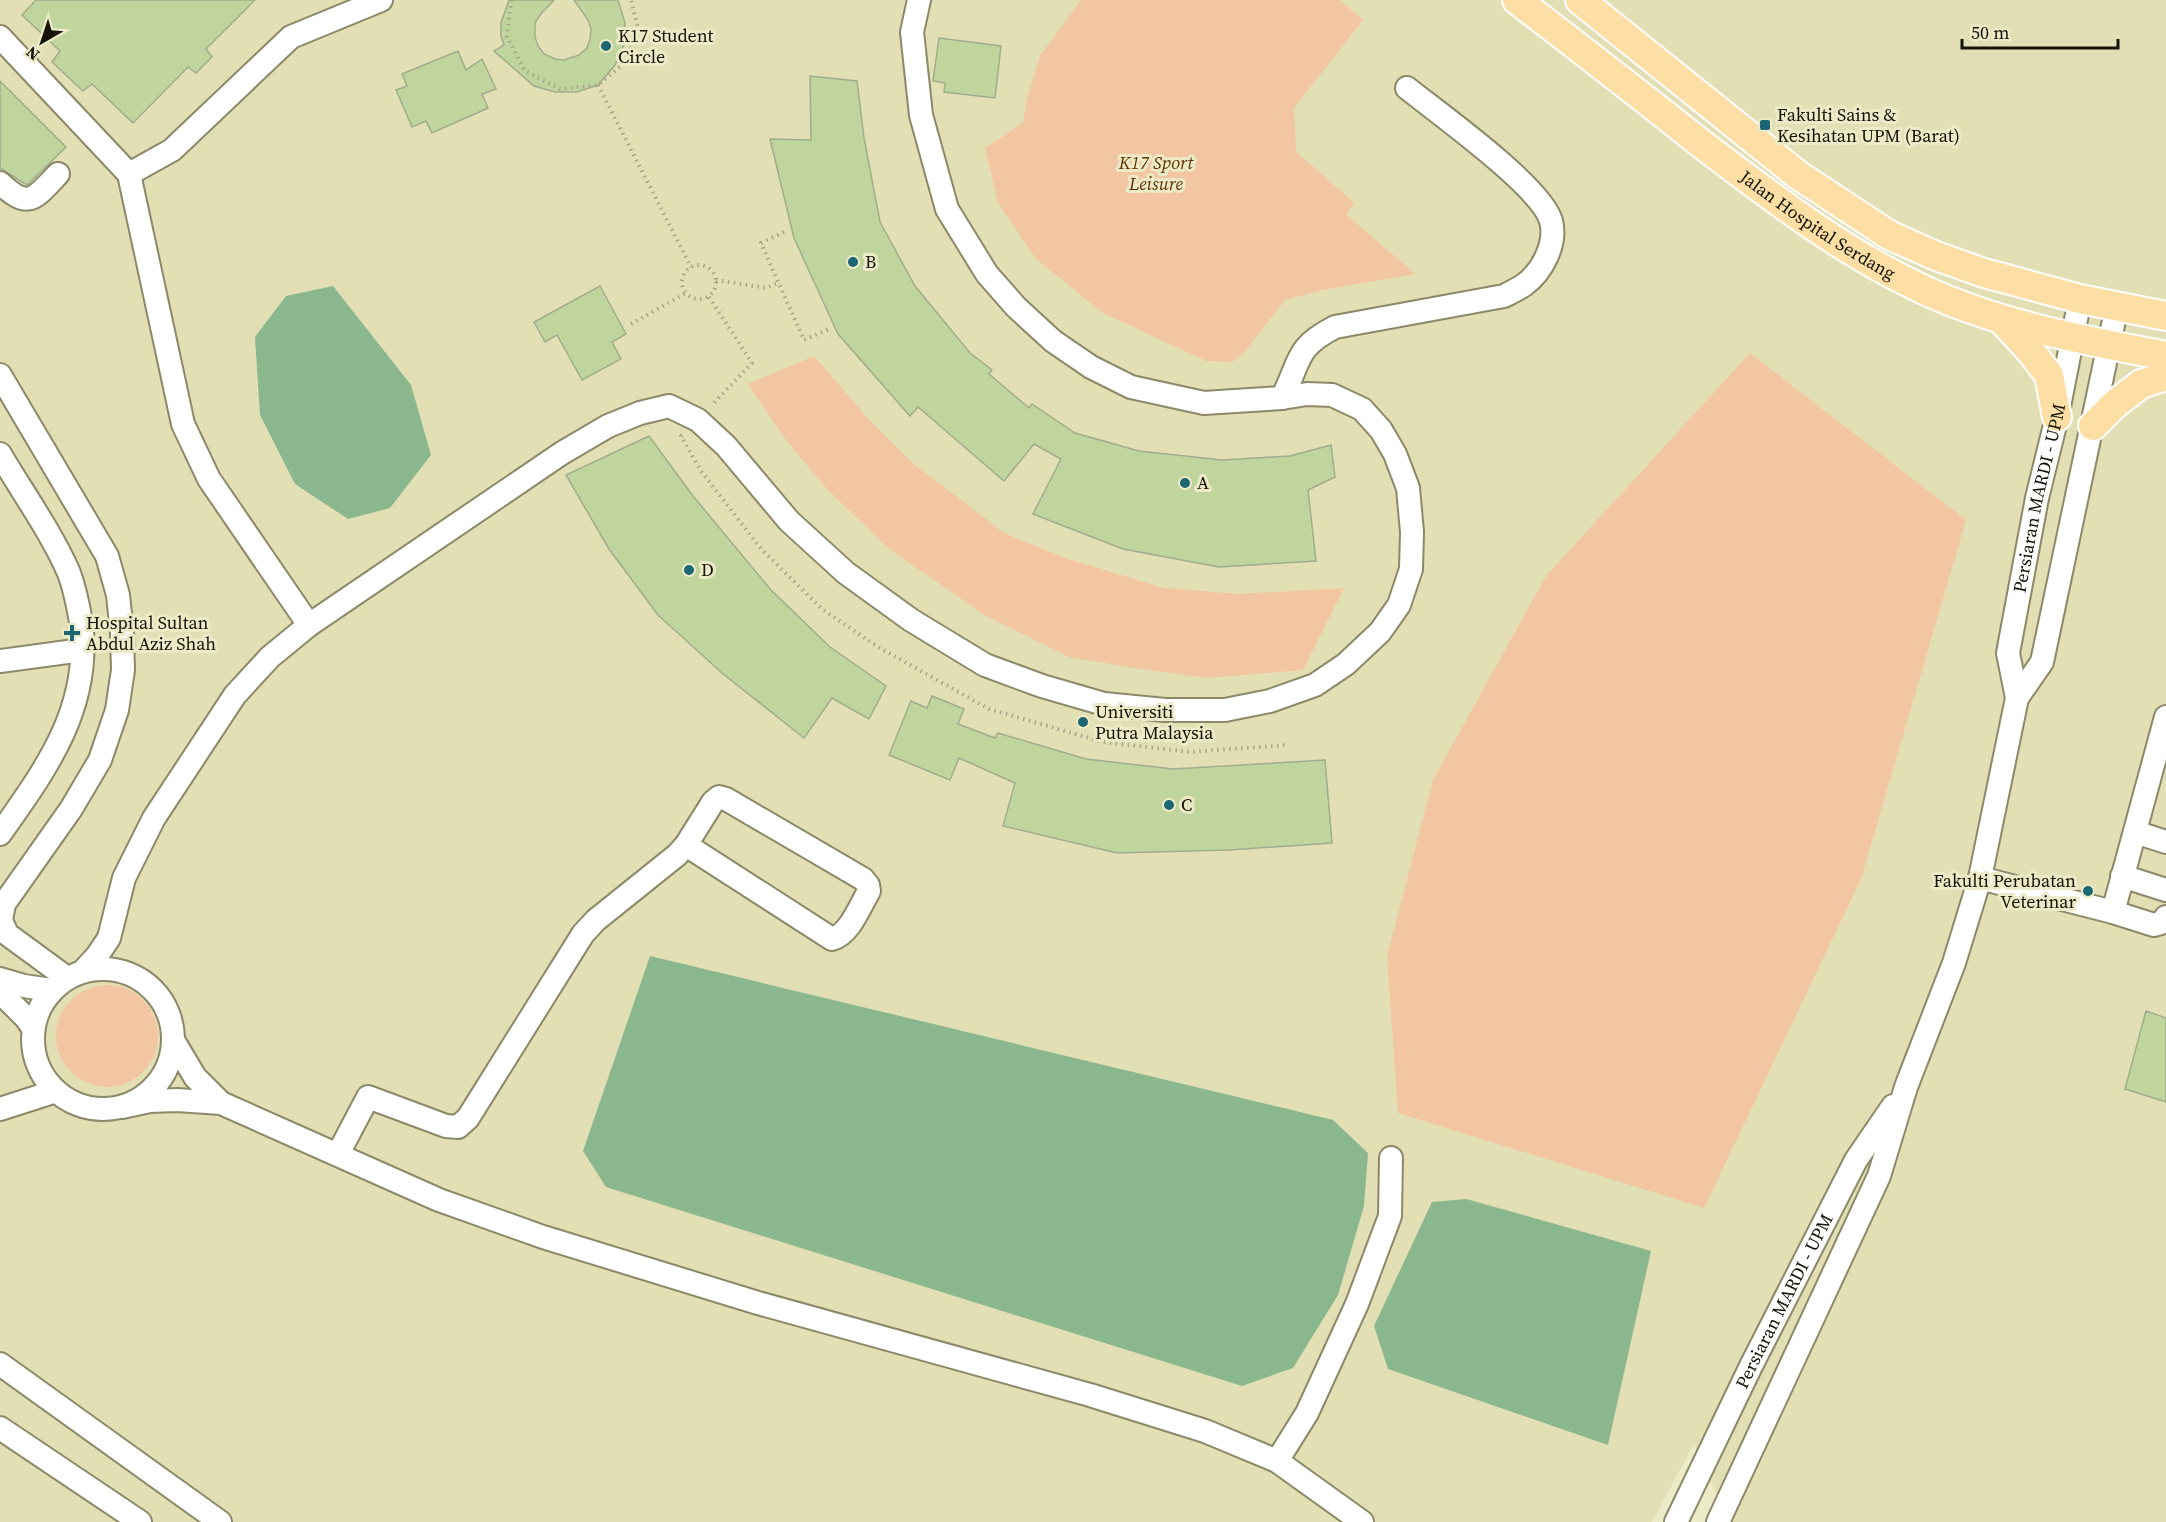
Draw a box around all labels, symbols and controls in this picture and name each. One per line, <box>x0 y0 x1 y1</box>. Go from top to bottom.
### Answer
north arrow <box>12 12 72 72</box>
scale bar <box>1962 12 2118 50</box>
text: 50 m <box>1971 20 2009 45</box>
place label: K17 Student Circle <box>618 23 714 69</box>
marker: K17 Student Circle <box>599 39 613 53</box>
text: N <box>21 41 44 66</box>
place label: Fakulti Sains & Kesihatan UPM (Barat) <box>1777 102 1960 148</box>
marker: Fakulti Sains & Kesihatan UPM (Barat) <box>1758 118 1772 132</box>
park label: K17 Sport Leisure <box>1118 150 1194 196</box>
street label: Jalan Hospital Serdang <box>1734 164 1900 285</box>
place label: B <box>865 249 876 274</box>
marker: B <box>846 255 860 269</box>
street label: Persiaran MARDI - UPM <box>2007 401 2071 595</box>
place label: A <box>1197 470 1209 495</box>
marker: A <box>1178 476 1192 490</box>
place label: D <box>701 557 714 582</box>
marker: D <box>682 563 696 577</box>
place label: Hospital Sultan Abdul Aziz Shah <box>86 610 216 656</box>
marker: Hospital Sultan Abdul Aziz Shah <box>63 624 81 642</box>
place label: Universiti Putra Malaysia <box>1095 699 1214 745</box>
marker: Universiti Putra Malaysia <box>1076 715 1090 729</box>
place label: C <box>1181 792 1192 817</box>
marker: C <box>1162 798 1176 812</box>
place label: Fakulti Perubatan Veterinar <box>1933 868 2076 914</box>
marker: Fakulti Perubatan Veterinar <box>2081 884 2095 898</box>
street label: Persiaran MARDI - UPM <box>1729 1209 1839 1392</box>

